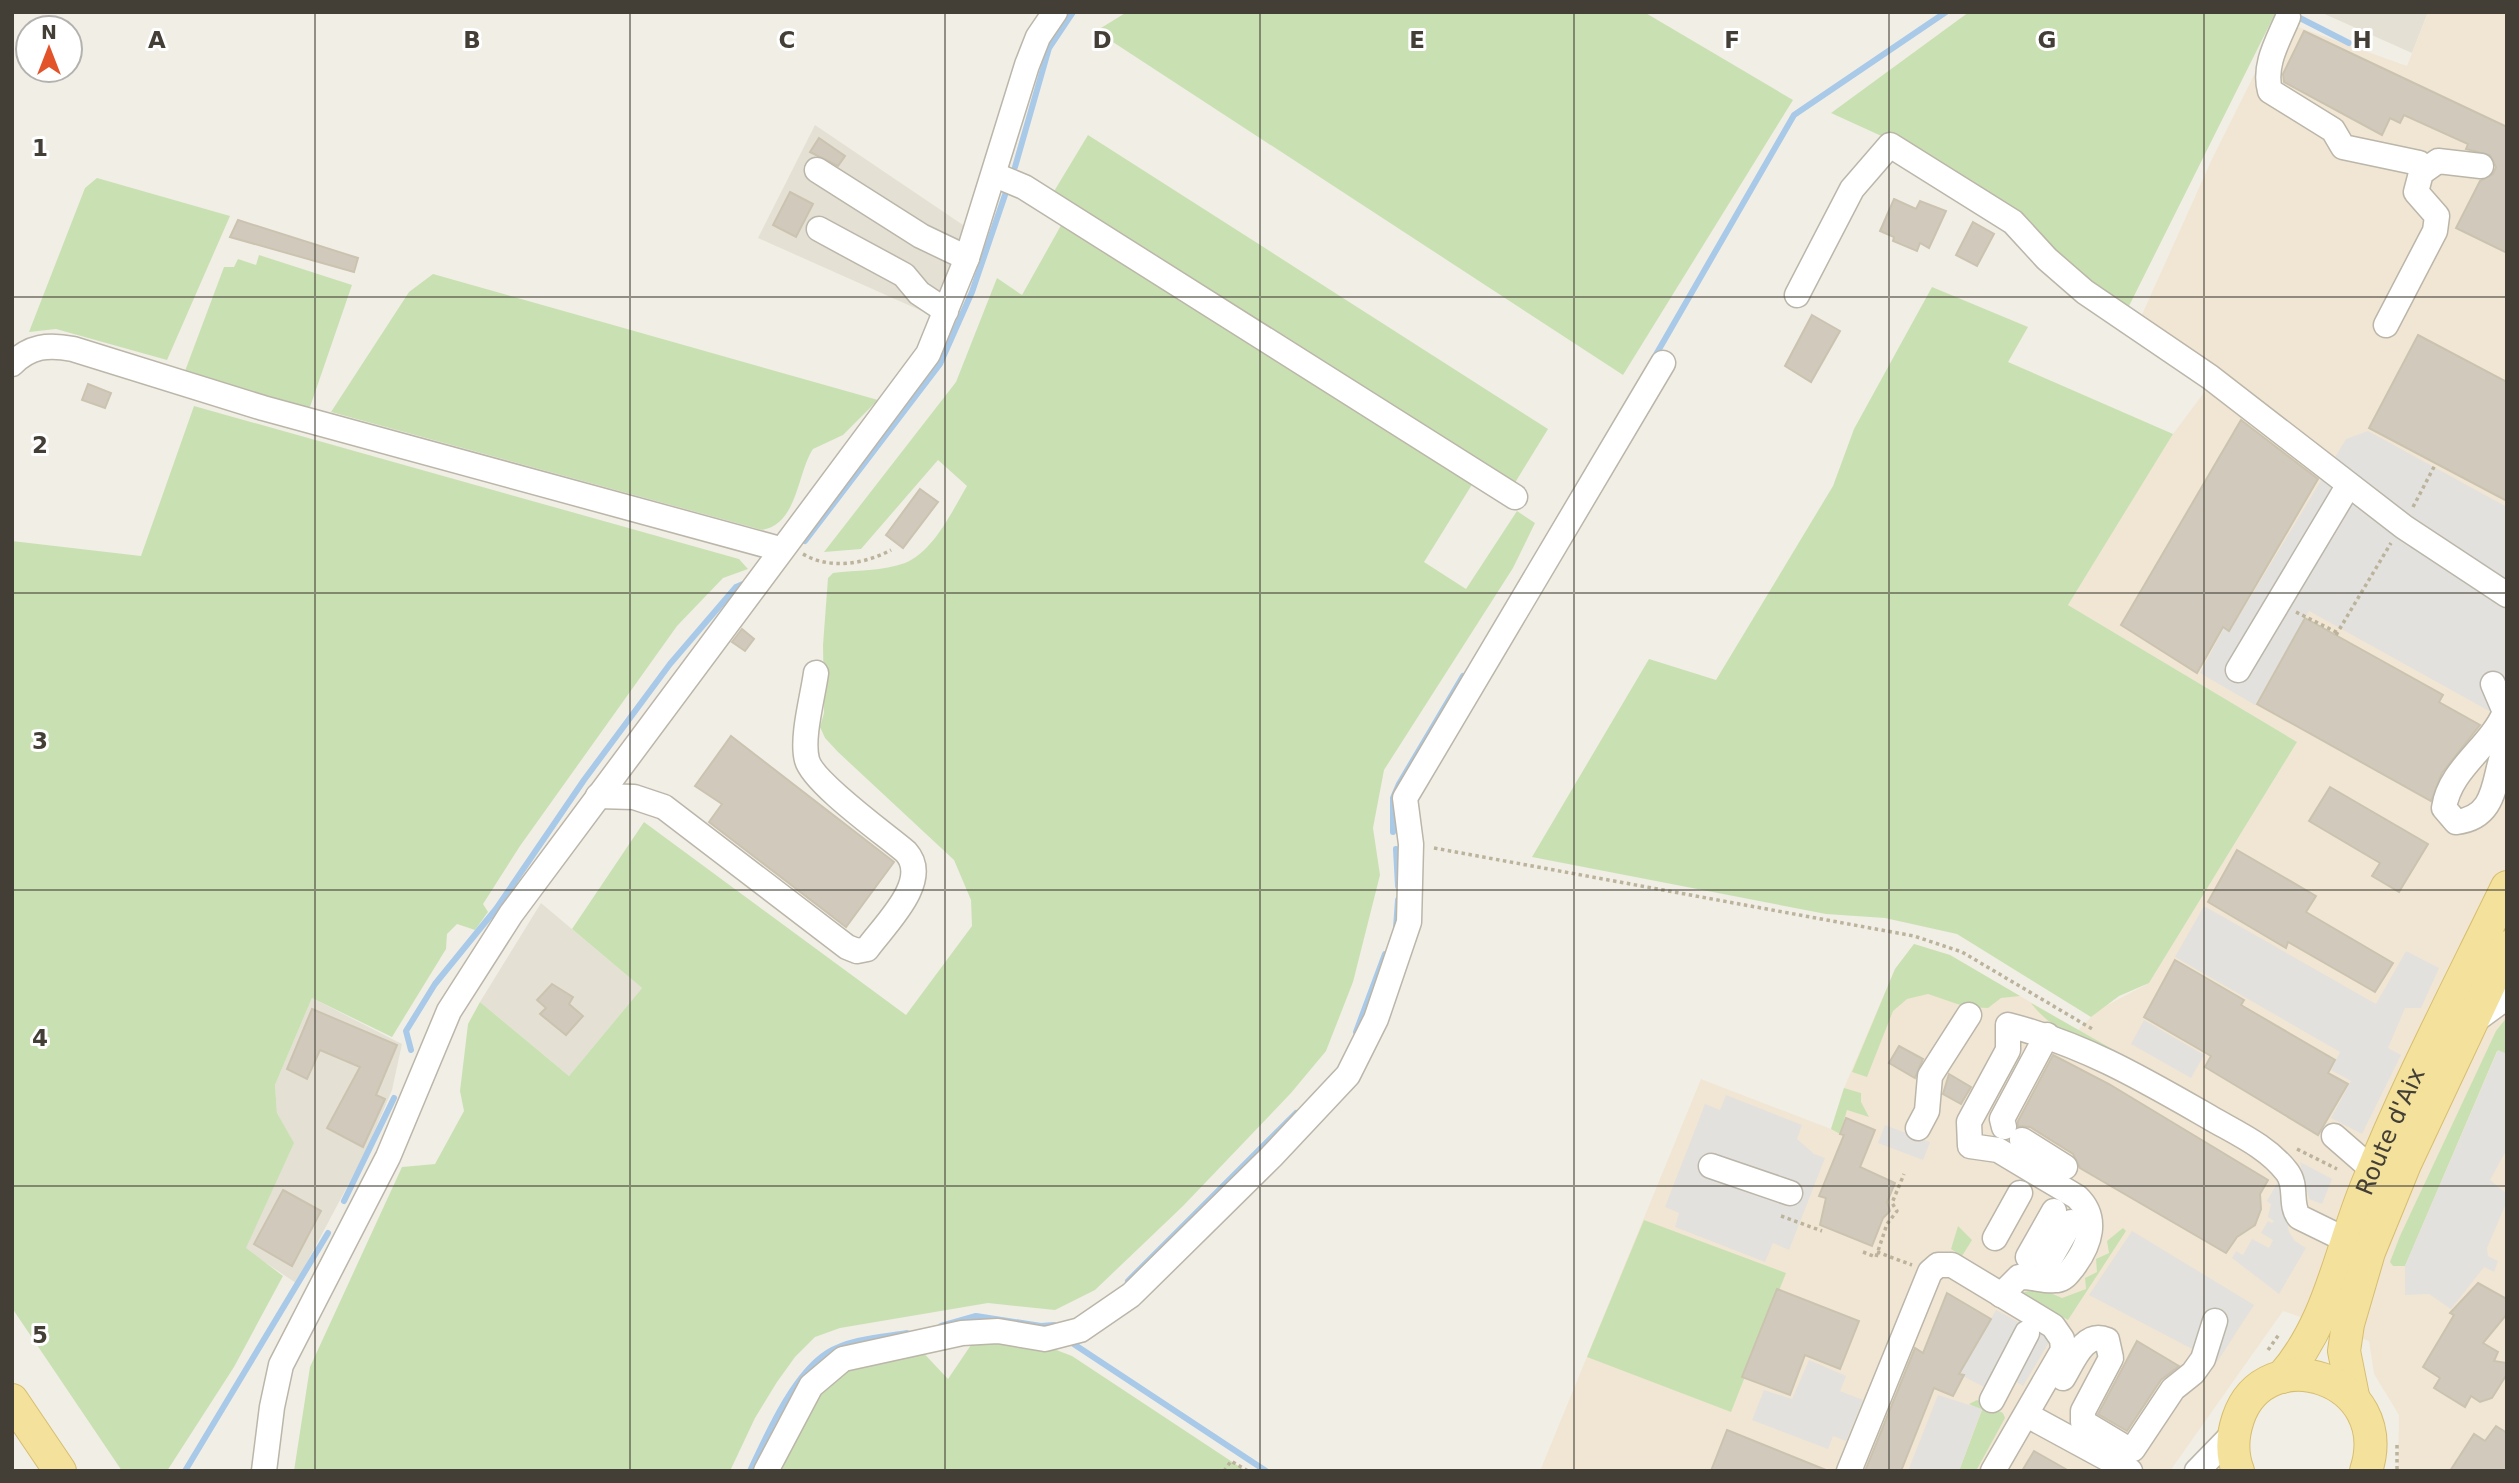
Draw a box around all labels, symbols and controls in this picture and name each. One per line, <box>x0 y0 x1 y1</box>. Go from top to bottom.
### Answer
north arrow <box>14 14 84 84</box>
text: N <box>41 21 57 43</box>
text: A <box>148 27 166 53</box>
text: B <box>463 27 481 53</box>
text: C <box>779 27 795 53</box>
text: D <box>1092 27 1112 53</box>
text: E <box>1409 27 1425 53</box>
text: F <box>1724 27 1740 53</box>
text: G <box>2038 27 2056 53</box>
text: H <box>2352 27 2372 53</box>
text: 1 <box>32 135 48 161</box>
text: 2 <box>32 432 48 458</box>
text: 3 <box>32 728 48 754</box>
text: 4 <box>32 1025 48 1051</box>
street label: Route d'Aix <box>2350 1063 2431 1199</box>
text: 5 <box>32 1322 48 1348</box>

